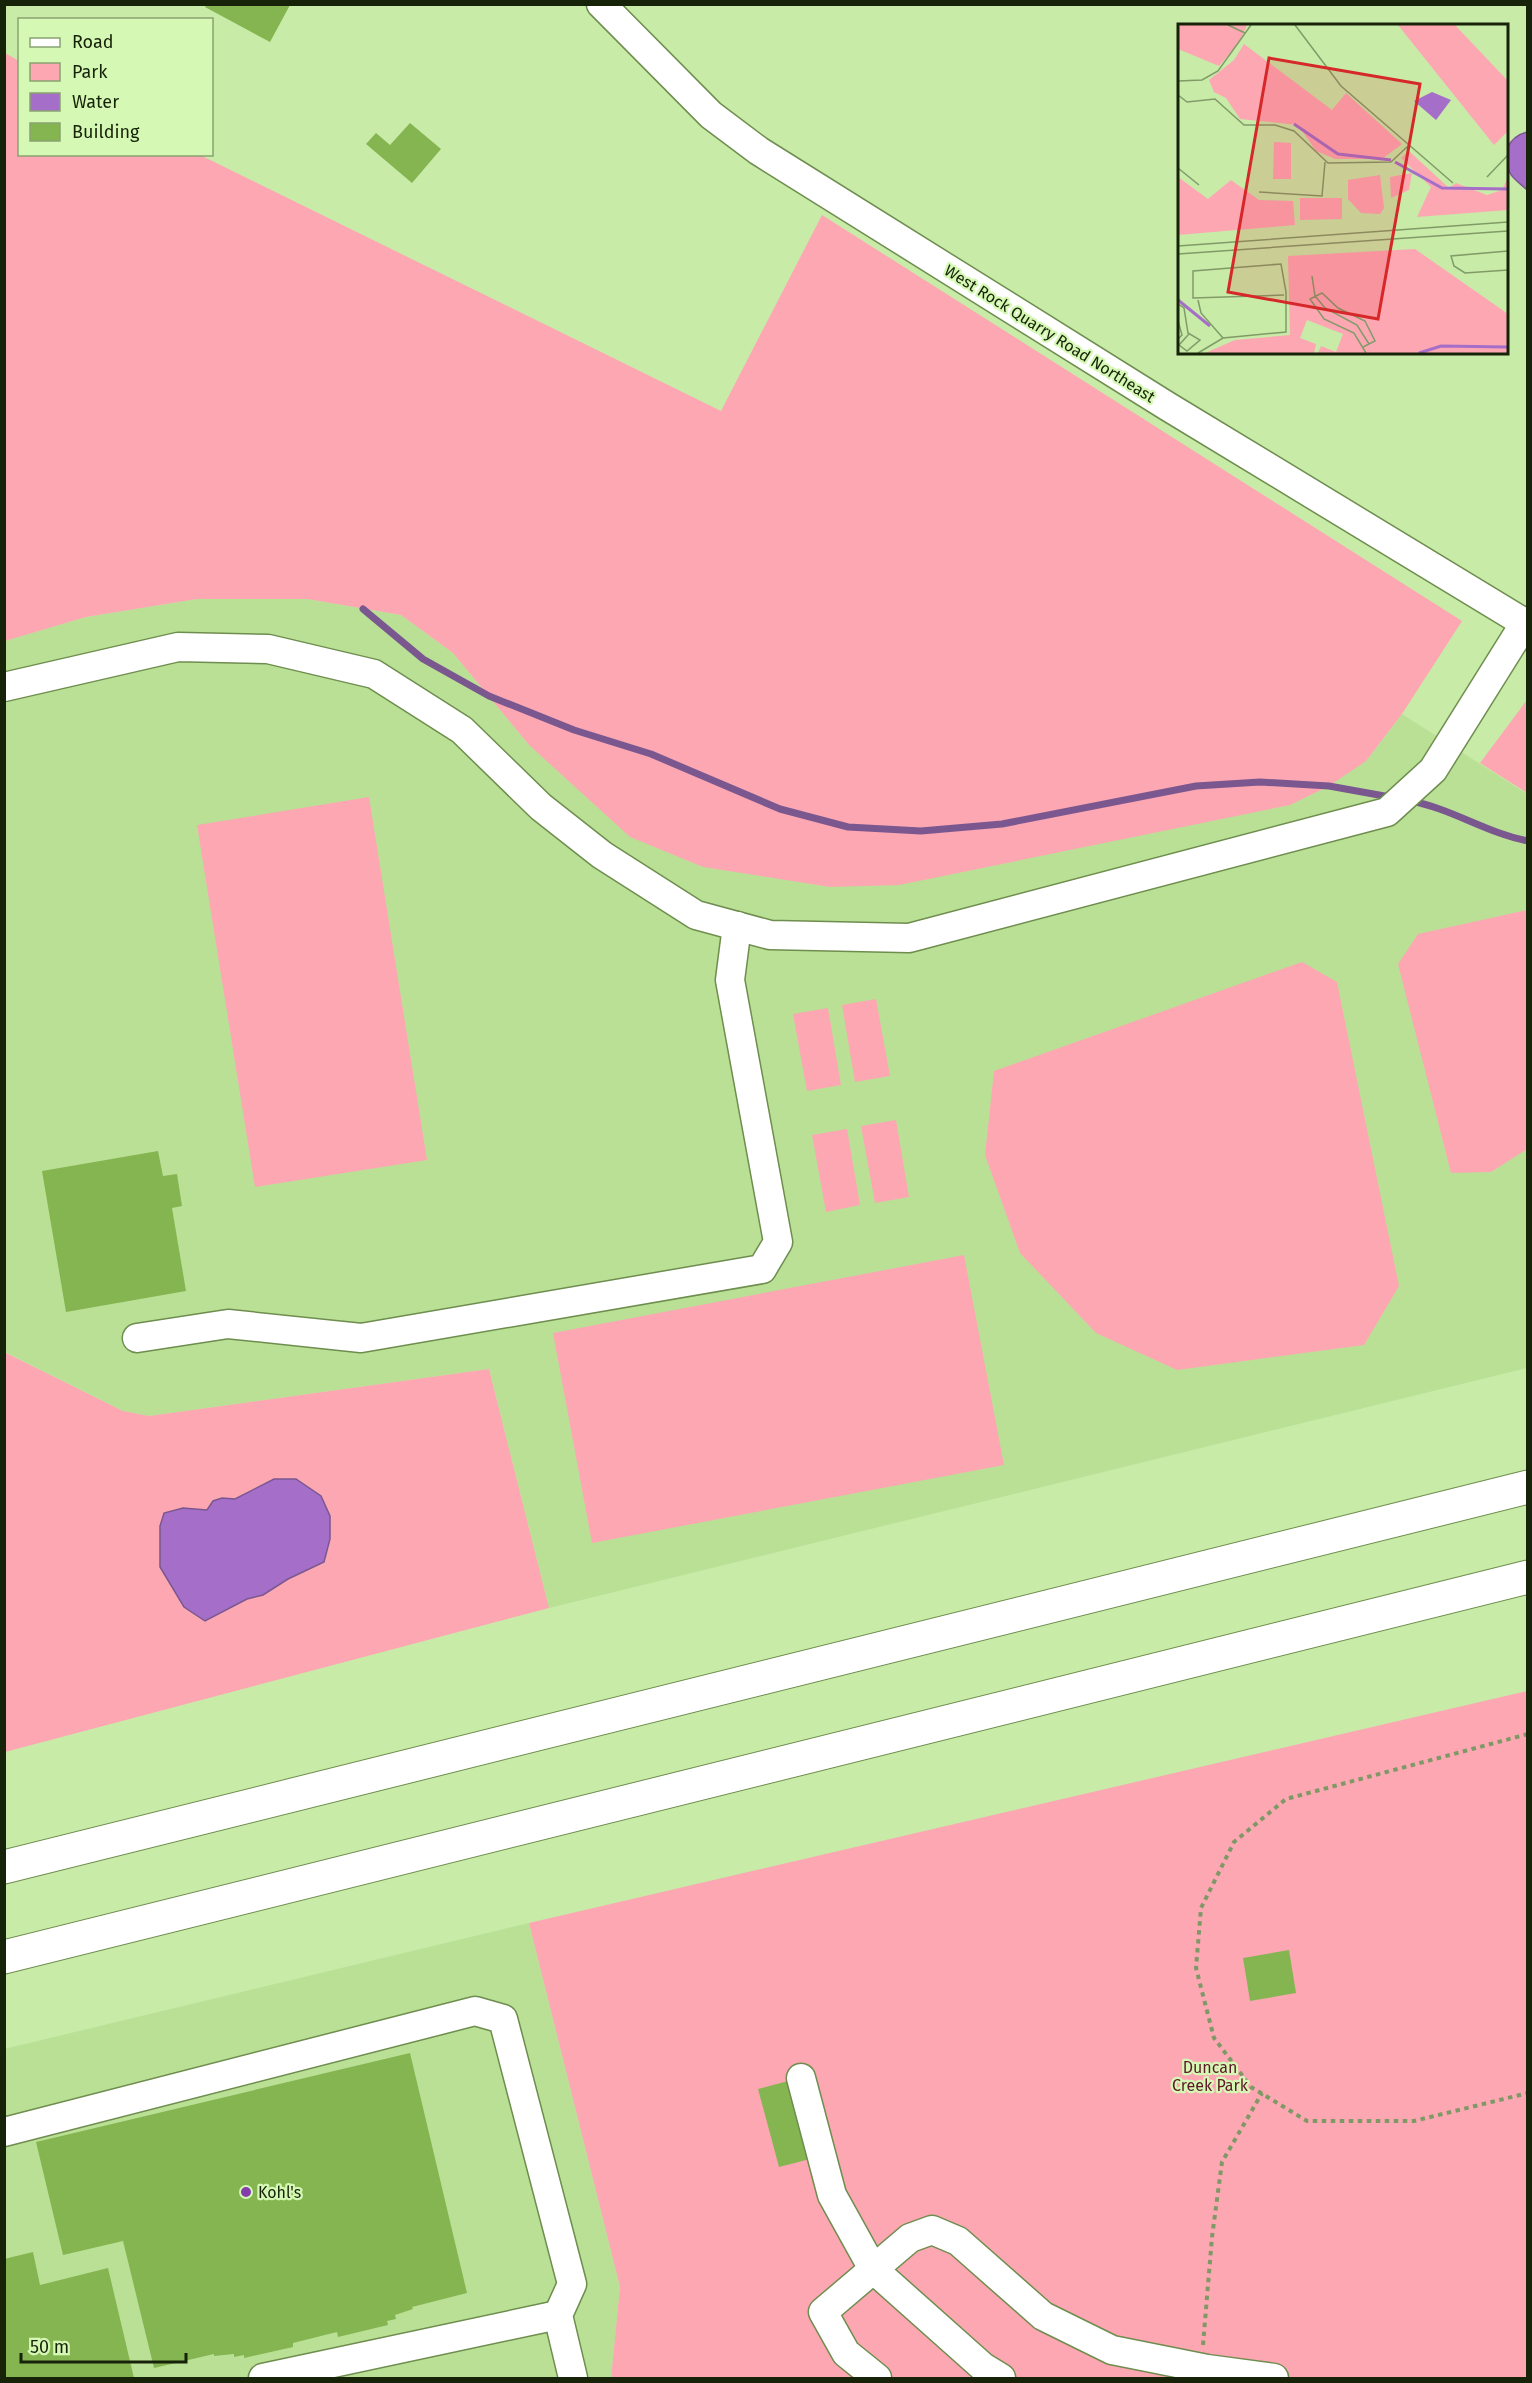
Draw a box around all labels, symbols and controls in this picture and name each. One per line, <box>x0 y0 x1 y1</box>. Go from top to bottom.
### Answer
legend <box>18 18 213 156</box>
inset map <box>1178 24 1508 354</box>
text: Road <box>72 31 114 53</box>
text: Park <box>72 61 108 83</box>
text: Water <box>72 91 119 113</box>
text: Building <box>72 121 140 143</box>
street label: West Rock Quarry Road Northeast <box>941 261 1159 406</box>
park label: Duncan Creek Park <box>1172 2058 1249 2095</box>
place label: Kohl's <box>258 2183 301 2202</box>
marker: Kohl's <box>239 2185 253 2199</box>
scale bar <box>21 2326 186 2364</box>
text: 50 m <box>30 2336 69 2358</box>

